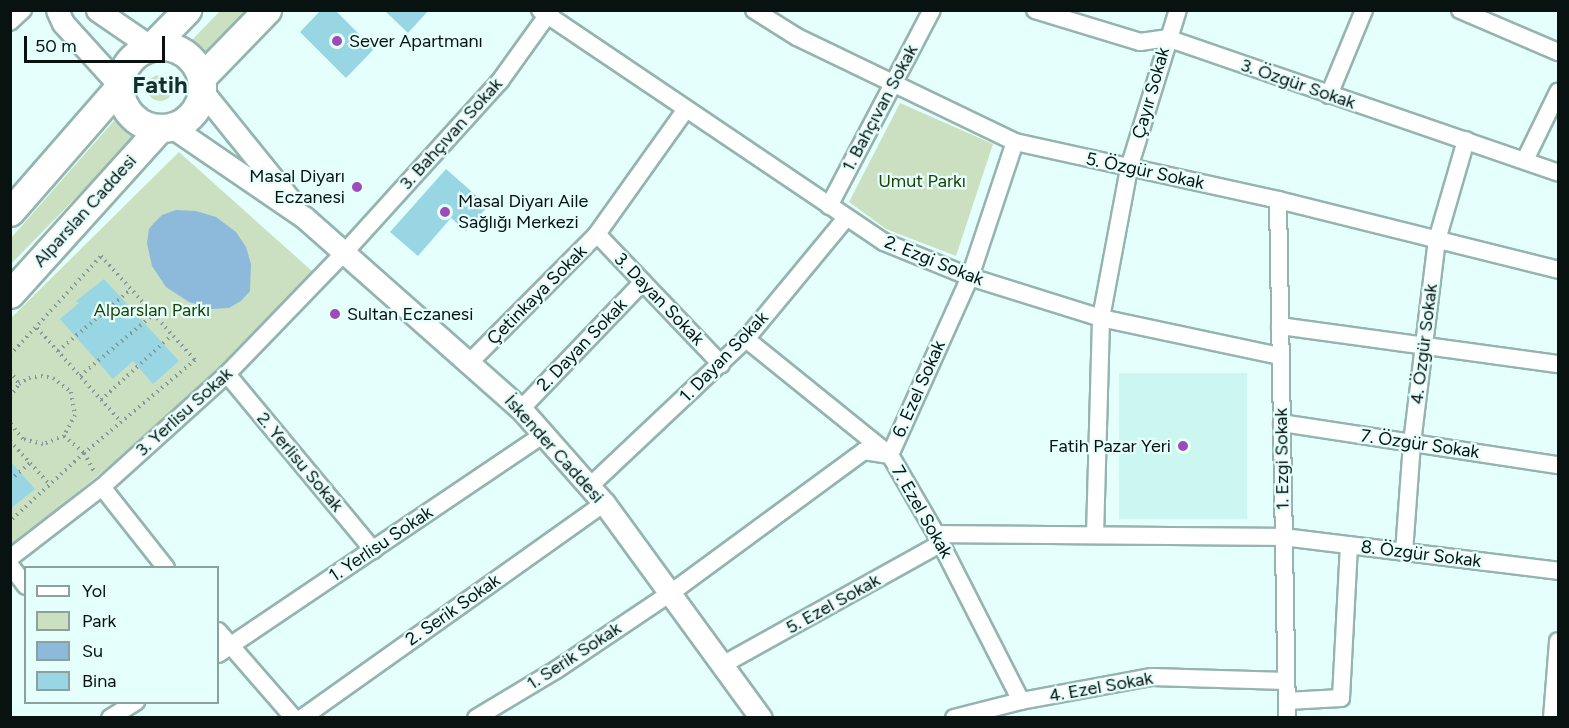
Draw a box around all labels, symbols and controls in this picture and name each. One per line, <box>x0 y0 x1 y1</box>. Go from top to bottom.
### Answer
scale bar <box>27 24 168 62</box>
place label: Sever Apartmanı <box>349 30 483 52</box>
marker: Sever Apartmanı <box>330 34 344 48</box>
text: 50 m <box>35 35 77 57</box>
street label: 1. Bahçıvan Sokak <box>837 41 923 175</box>
street label: Çayır Sokak <box>1128 45 1174 141</box>
street label: 3. Özgür Sokak <box>1238 54 1358 114</box>
district label: Fatih <box>132 71 188 99</box>
street label: 3. Bahçıvan Sokak <box>395 74 507 194</box>
street label: 5. Özgür Sokak <box>1084 148 1206 194</box>
street label: Alparslan Caddesi <box>29 150 141 272</box>
place label: Masal Diyarı Eczanesi <box>249 166 345 208</box>
park label: Umut Parkı <box>878 170 966 192</box>
marker: Masal Diyarı Eczanesi <box>350 180 364 194</box>
place label: Masal Diyarı Aile Sağlığı Merkezi <box>458 191 588 234</box>
marker: Masal Diyarı Aile Sağlığı Merkezi <box>436 203 454 221</box>
street label: 2. Ezgi Sokak <box>881 231 987 291</box>
street label: Çetinkaya Sokak <box>483 241 591 349</box>
street label: 3. Dayan Sokak <box>609 248 709 350</box>
street label: 4. Özgür Sokak <box>1406 283 1442 405</box>
street label: 2. Dayan Sokak <box>532 294 632 396</box>
park label: Alparslan Parkı <box>94 299 210 321</box>
place label: Sultan Eczanesi <box>347 303 473 325</box>
marker: Sultan Eczanesi <box>328 307 342 321</box>
street label: 1. Dayan Sokak <box>675 307 773 407</box>
street label: 6. Ezel Sokak <box>888 337 950 441</box>
street label: 3. Yerlisu Sokak <box>131 363 237 461</box>
street label: İskender Caddesi <box>500 390 608 508</box>
street label: 2. Yerlisu Sokak <box>252 408 348 516</box>
street label: 1. Ezgi Sokak <box>1270 408 1294 510</box>
street label: 7. Özgür Sokak <box>1359 425 1481 463</box>
place label: Fatih Pazar Yeri <box>1049 435 1171 457</box>
marker: Fatih Pazar Yeri <box>1176 439 1190 453</box>
street label: 7. Ezel Sokak <box>887 462 957 562</box>
street label: 1. Yerlisu Sokak <box>325 501 437 587</box>
street label: 8. Özgür Sokak <box>1360 536 1482 572</box>
legend <box>24 566 219 704</box>
street label: 2. Serik Sokak <box>402 569 504 651</box>
street label: 5. Ezel Sokak <box>782 569 884 639</box>
text: Yol <box>82 580 106 602</box>
text: Park <box>82 610 116 632</box>
street label: 1. Serik Sokak <box>523 618 625 694</box>
text: Su <box>82 640 103 662</box>
street label: 4. Ezel Sokak <box>1047 667 1155 707</box>
text: Bina <box>82 670 116 692</box>

